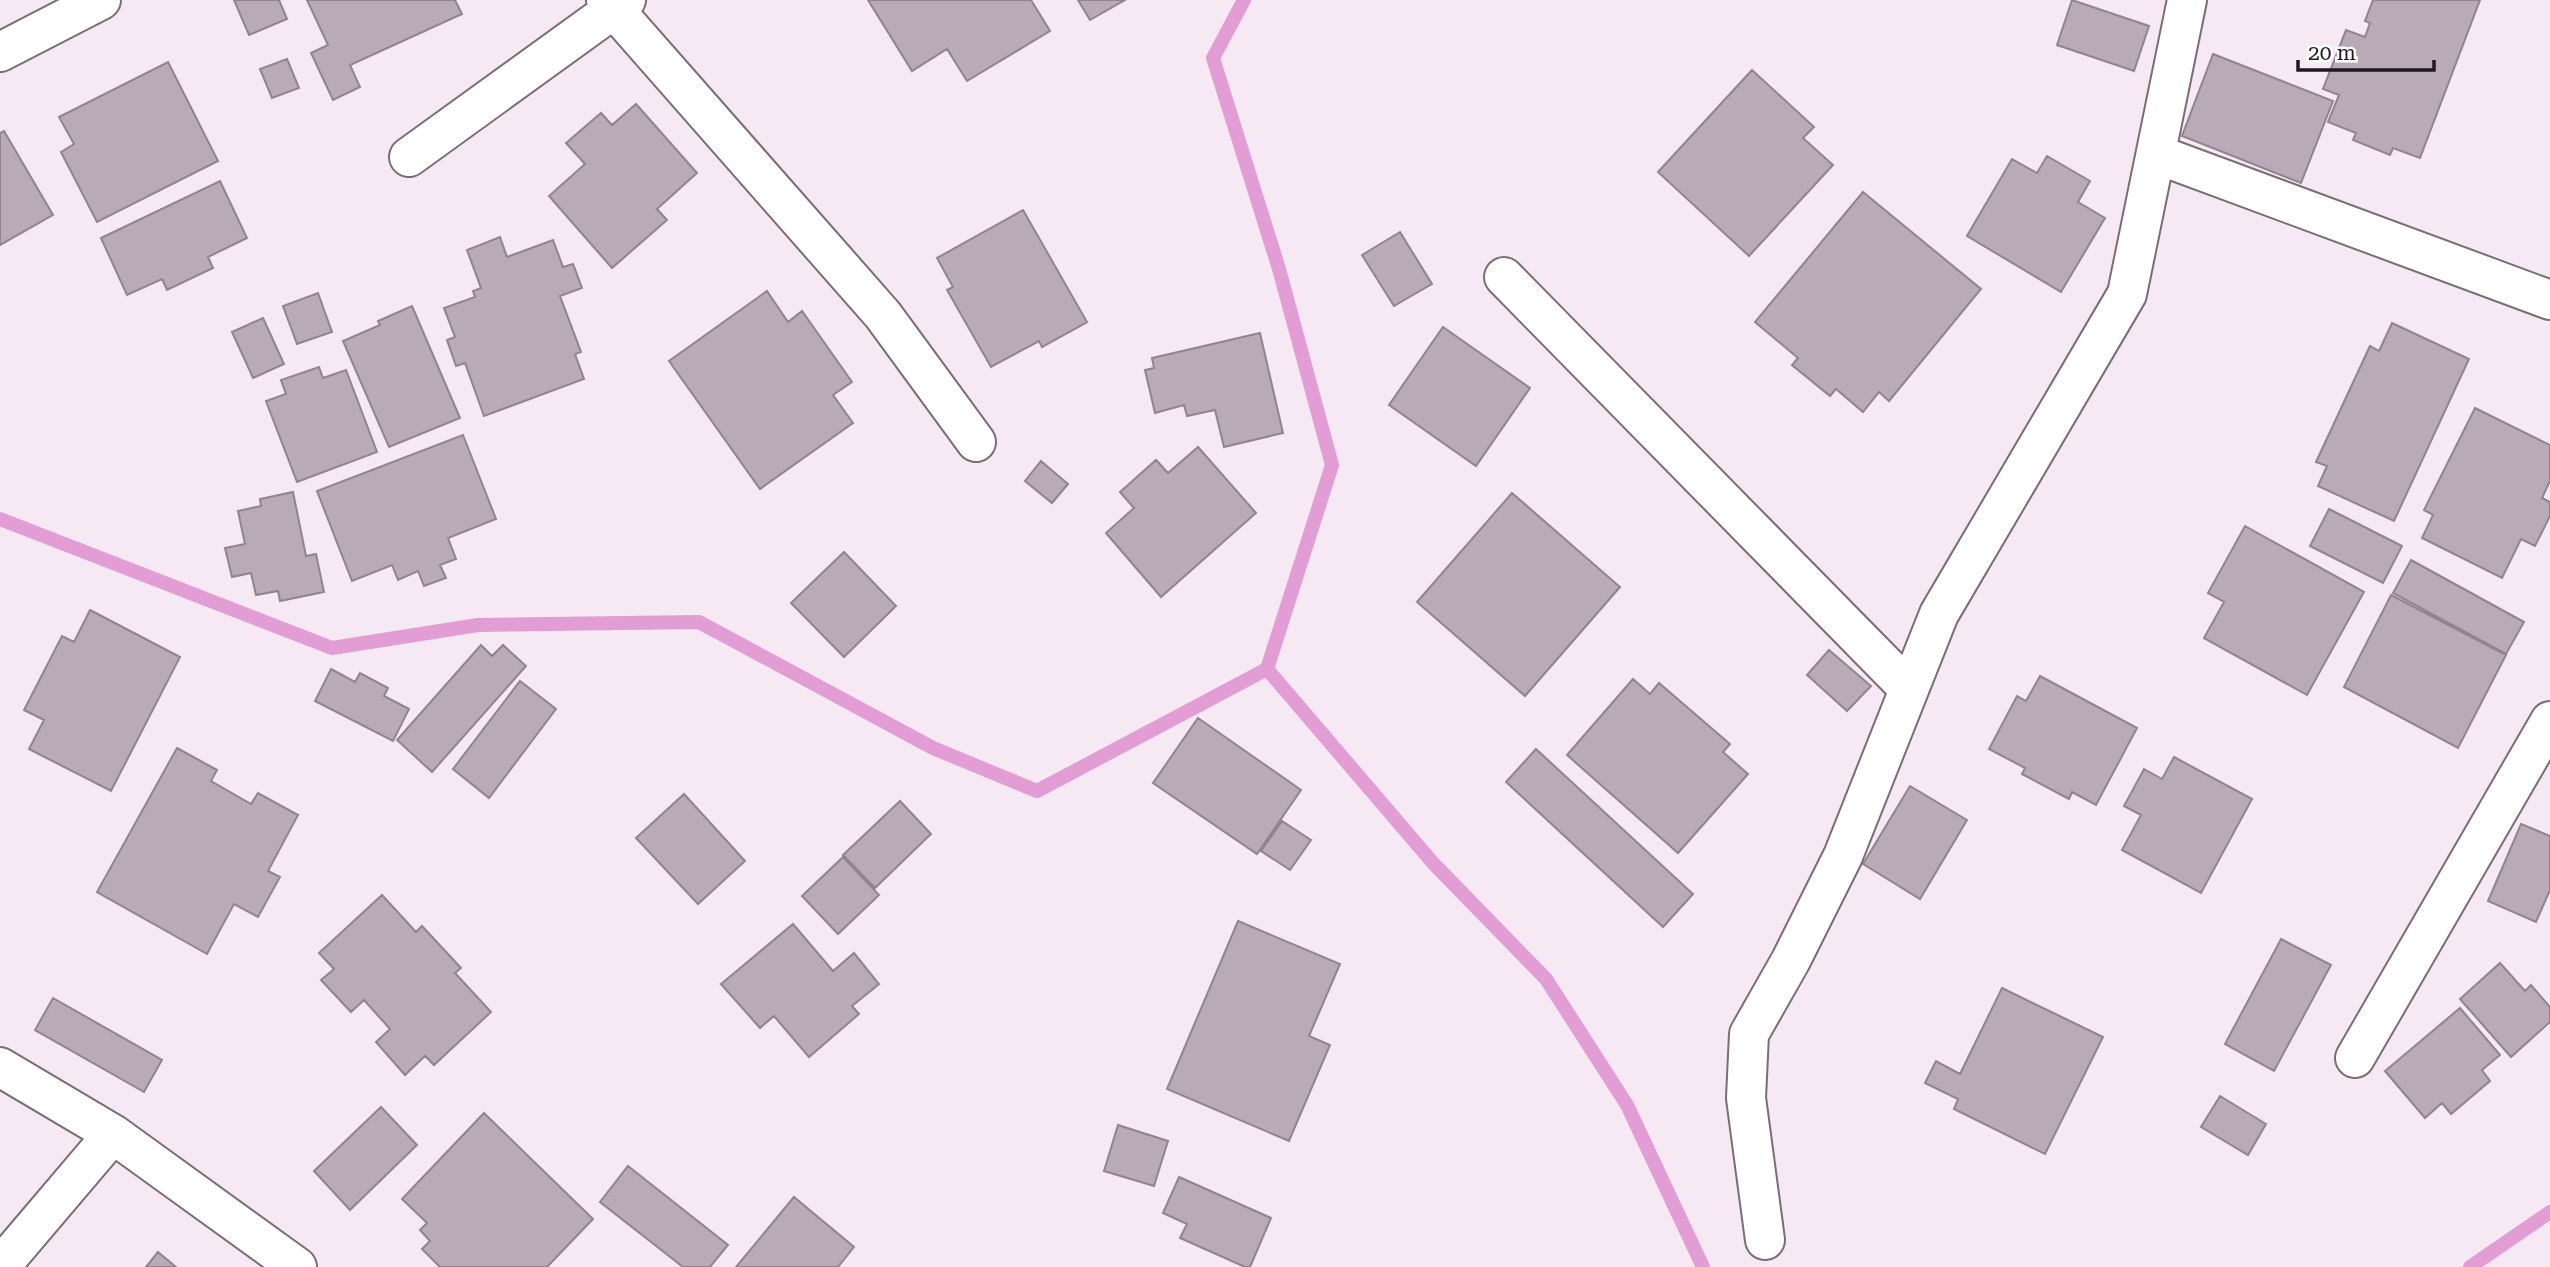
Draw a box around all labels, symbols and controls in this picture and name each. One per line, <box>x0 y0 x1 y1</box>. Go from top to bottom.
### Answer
scale bar <box>2298 28 2434 72</box>
text: 20 m <box>2308 41 2356 65</box>

